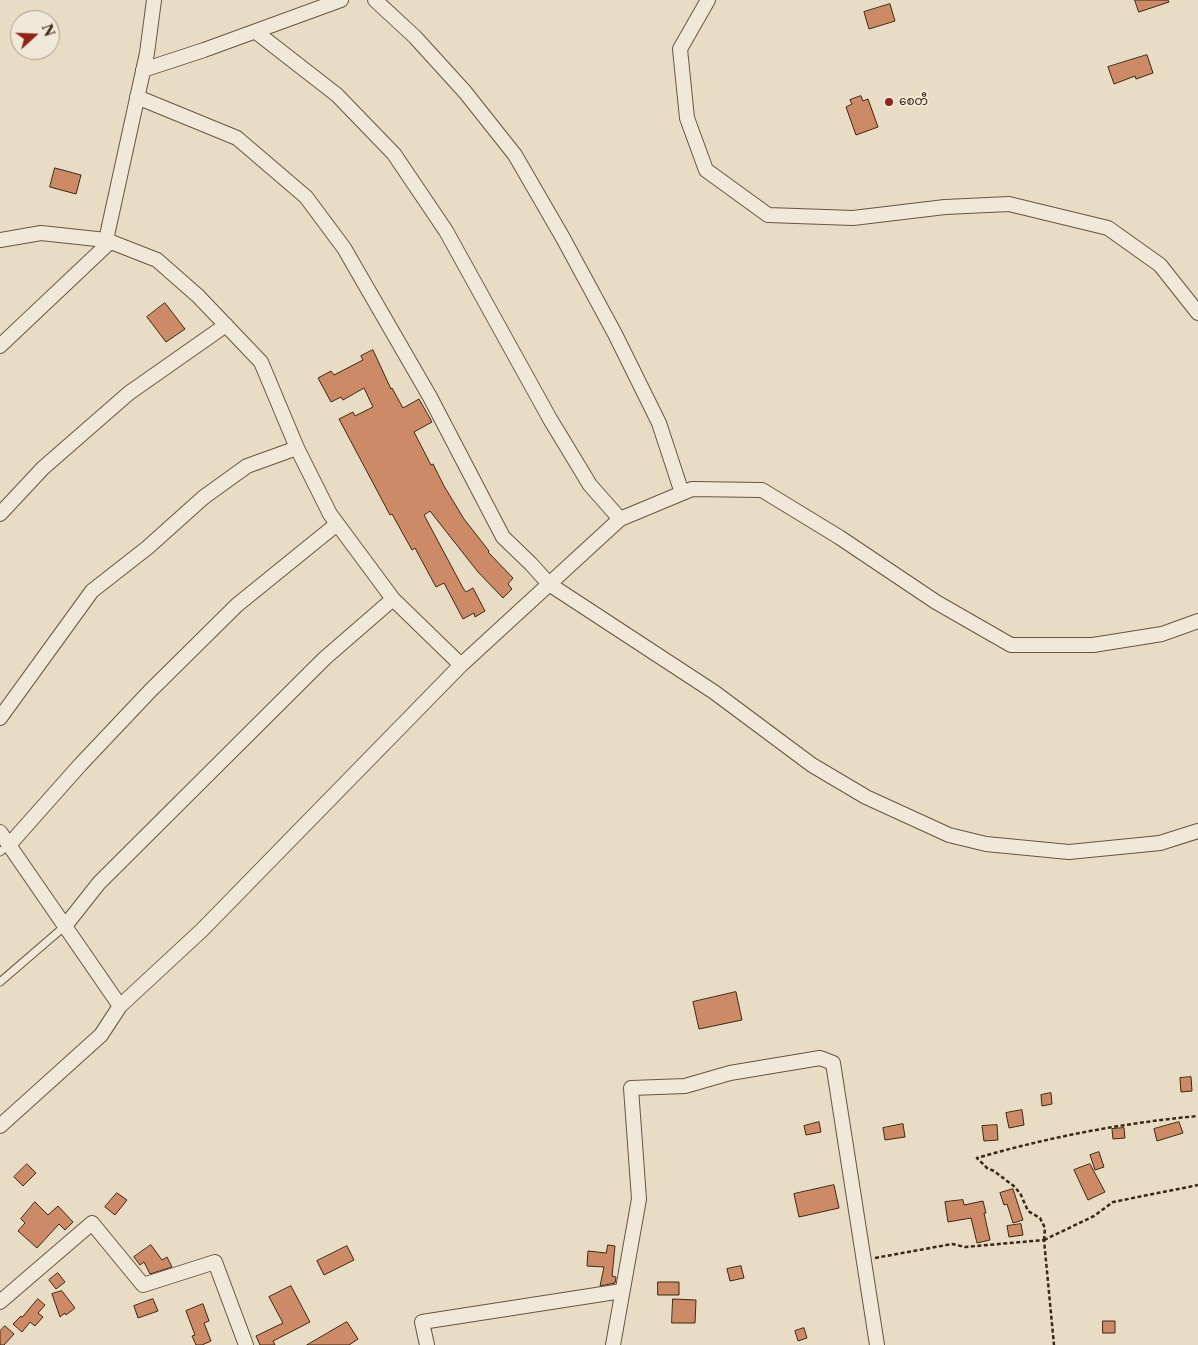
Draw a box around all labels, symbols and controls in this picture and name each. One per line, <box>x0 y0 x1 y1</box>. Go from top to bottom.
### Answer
north arrow <box>10 10 60 60</box>
text: N <box>38 21 59 39</box>
place label: စေတီ <box>899 95 928 109</box>
marker: စေတီ <box>883 96 895 108</box>

